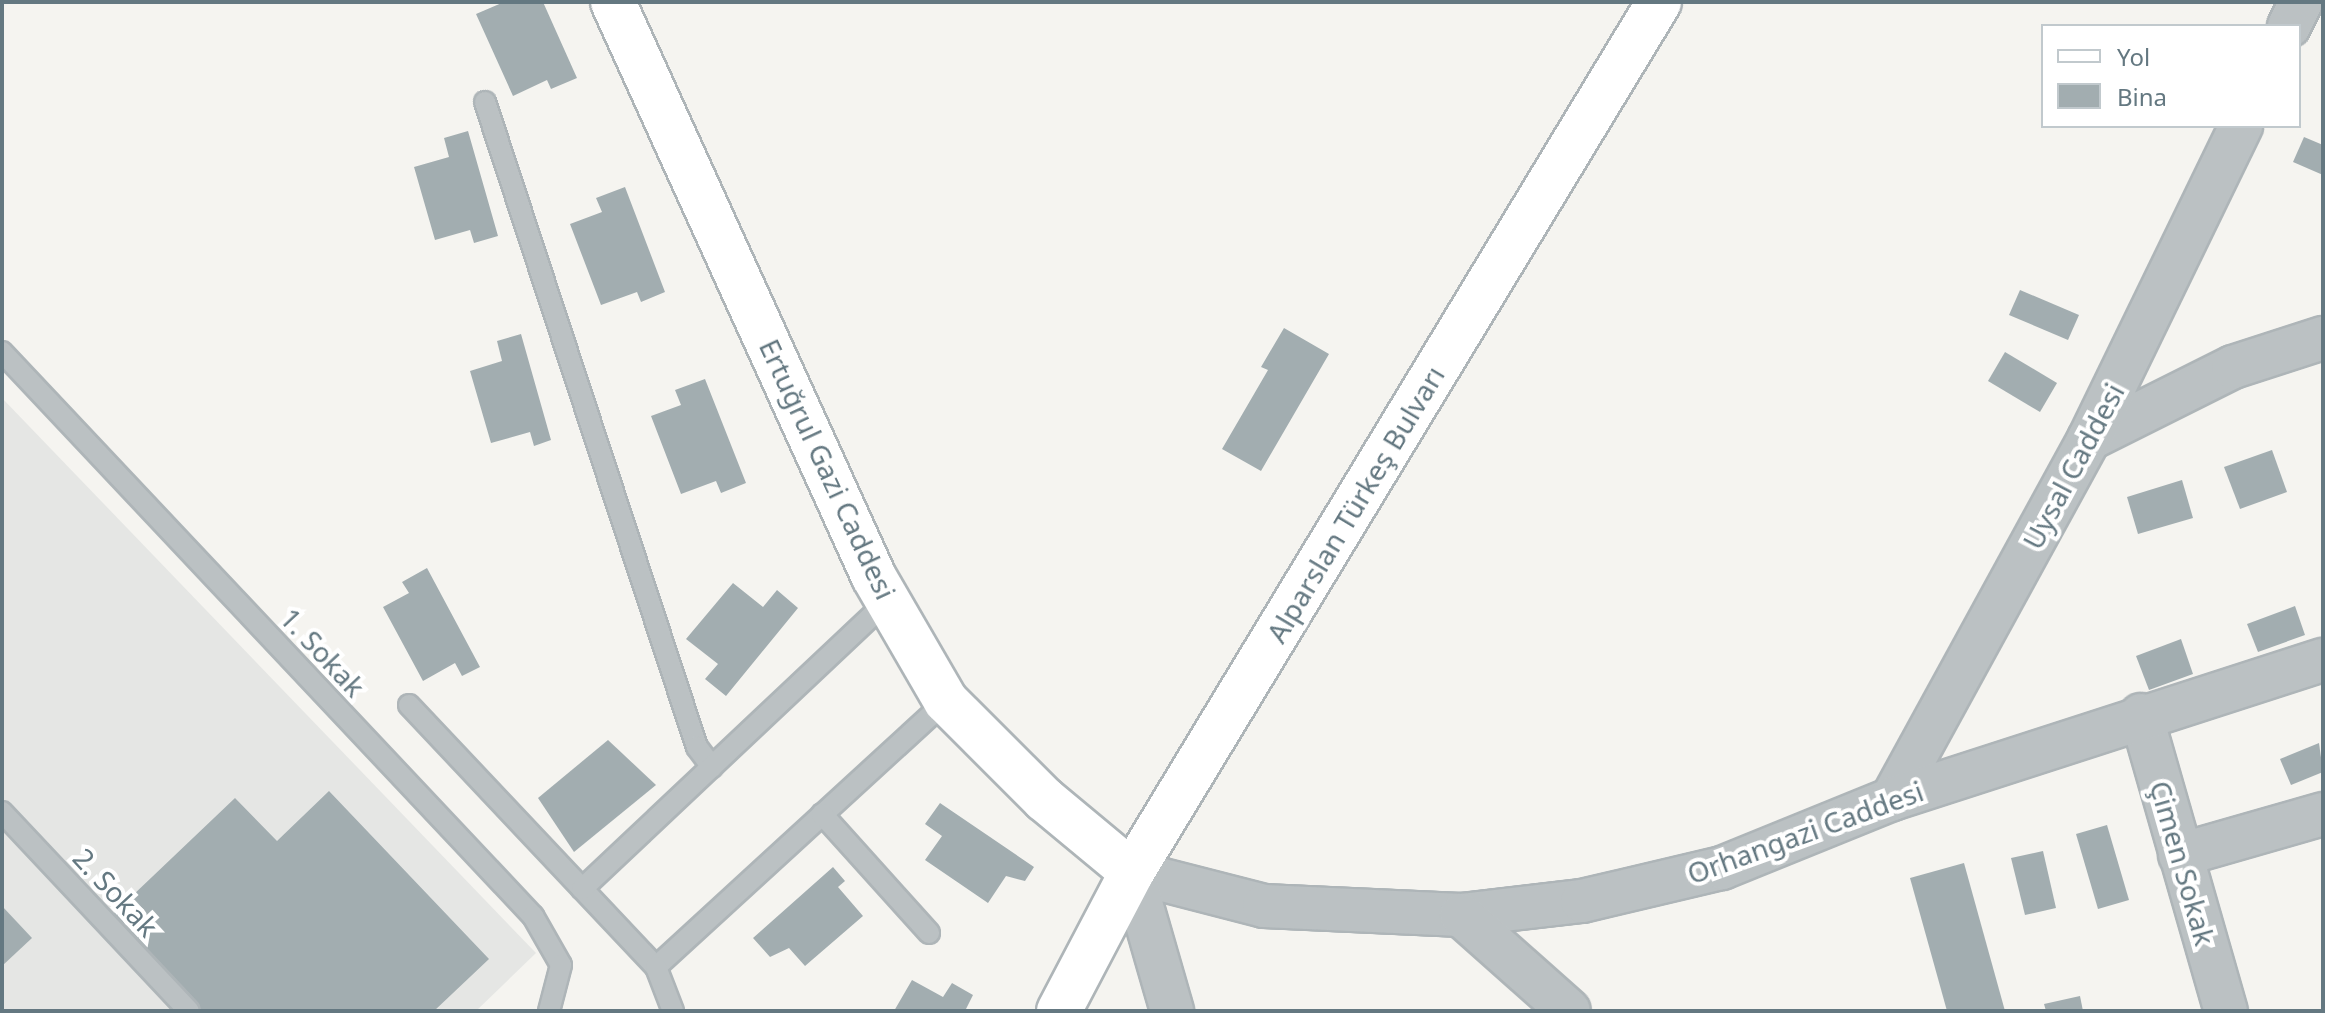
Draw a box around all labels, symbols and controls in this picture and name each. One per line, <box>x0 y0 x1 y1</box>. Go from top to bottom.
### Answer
legend <box>2041 24 2301 128</box>
text: Yol <box>2117 40 2150 73</box>
text: Bina <box>2117 80 2167 113</box>
street label: Ertuğrul Gazi Caddesi <box>753 334 903 604</box>
street label: Alparslan Türkeş Bulvarı <box>1259 360 1451 648</box>
street label: Uysal Caddesi <box>2015 377 2131 555</box>
street label: 1. Sokak <box>274 601 372 703</box>
street label: Orhangazi Caddesi <box>1682 774 1928 890</box>
street label: Çimen Sokak <box>2144 777 2222 949</box>
street label: 2. Sokak <box>67 841 165 943</box>

